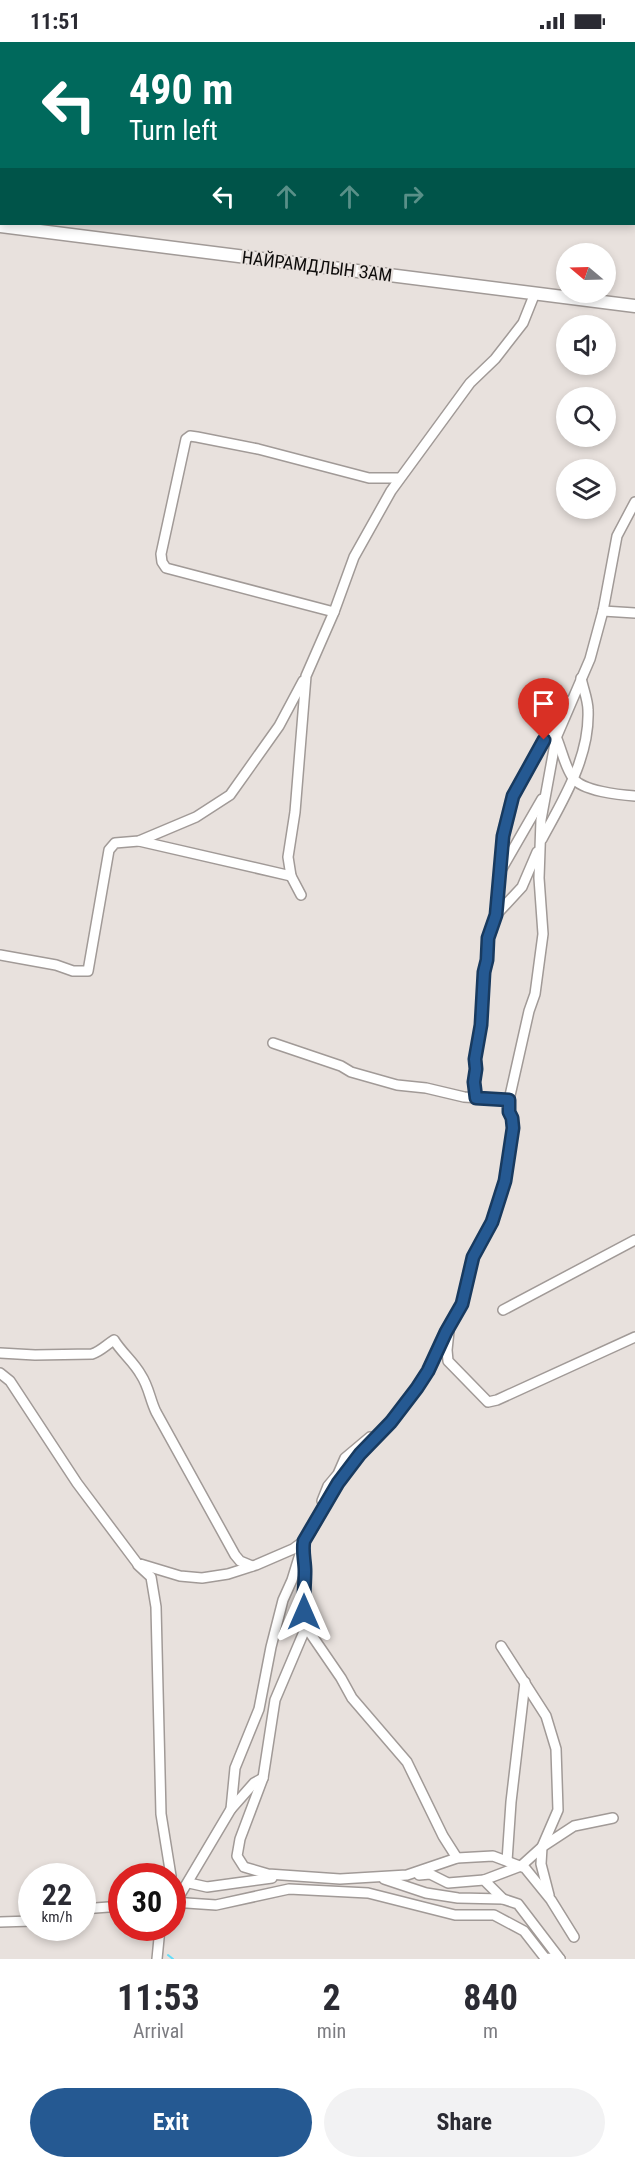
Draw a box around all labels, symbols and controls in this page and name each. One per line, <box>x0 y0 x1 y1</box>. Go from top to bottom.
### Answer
text: 11:51 <box>30 9 81 34</box>
text: 490 m <box>129 65 234 114</box>
icon: left <box>30 66 108 144</box>
text: Turn left <box>129 115 218 147</box>
icon: left <box>207 180 240 213</box>
icon: ahead <box>270 180 303 213</box>
icon: ahead <box>333 180 366 213</box>
icon: right <box>396 180 429 213</box>
north arrow <box>556 243 616 303</box>
map controls <box>556 243 616 519</box>
street label: НАЙРАМДЛЫН ЗАМ <box>241 246 393 286</box>
button: sound <box>556 315 616 375</box>
button: search <box>556 387 616 447</box>
button: layers <box>556 459 616 519</box>
pin <box>518 678 569 740</box>
icon: arrive <box>527 687 560 720</box>
position arrow <box>272 1580 336 1644</box>
speed limit sign: 30 <box>108 1863 186 1941</box>
text: 22 <box>42 1877 72 1912</box>
text: km/h <box>42 1908 72 1926</box>
text: 11:53 <box>117 1977 200 2019</box>
text: 2 <box>322 1977 341 2019</box>
text: 840 <box>463 1977 518 2019</box>
text: Arrival <box>133 2019 184 2043</box>
text: min <box>317 2019 346 2043</box>
text: m <box>483 2019 498 2043</box>
button: Exit <box>30 2088 312 2157</box>
button: Share <box>324 2088 605 2157</box>

